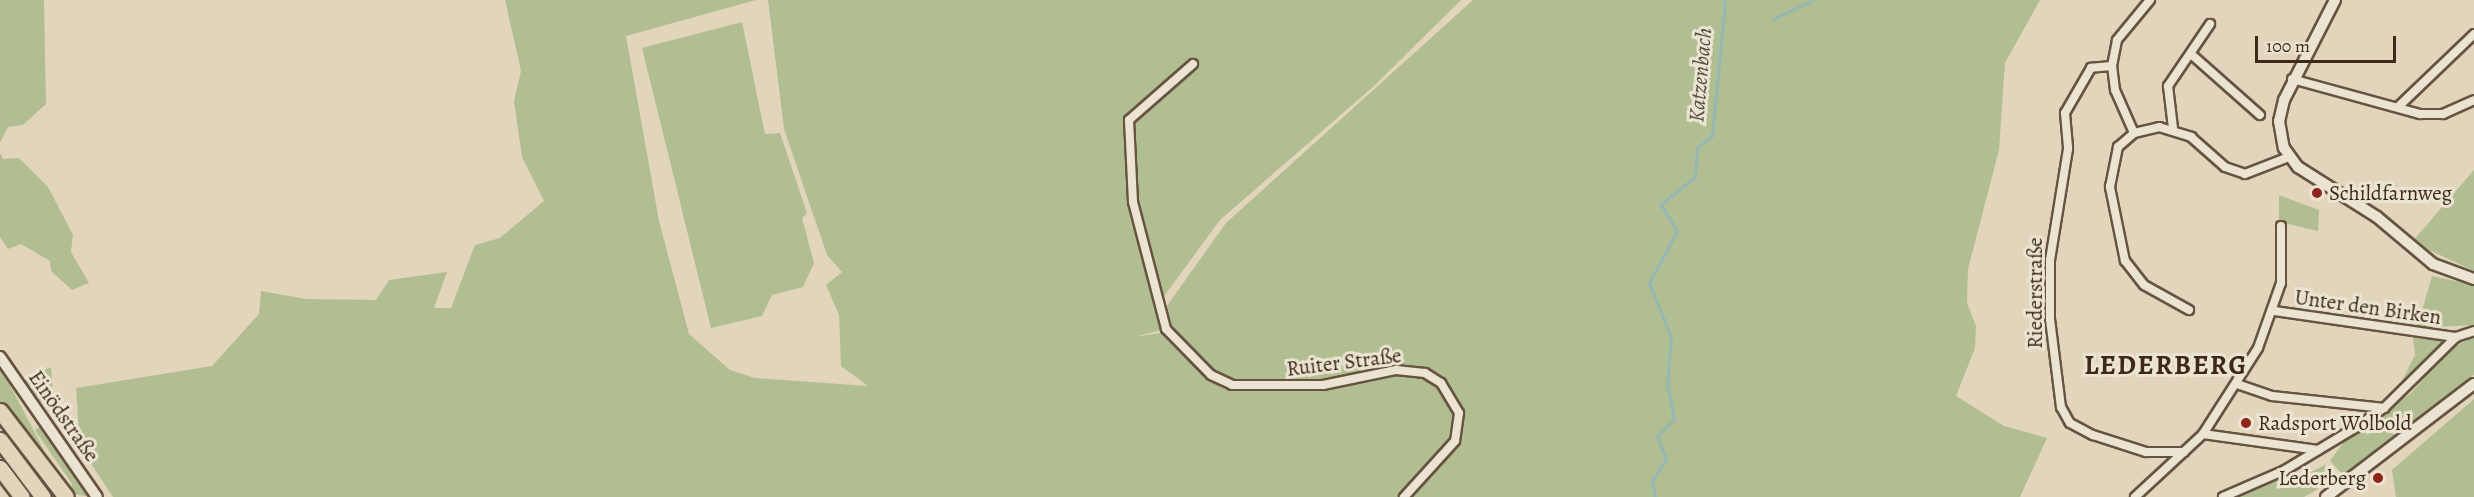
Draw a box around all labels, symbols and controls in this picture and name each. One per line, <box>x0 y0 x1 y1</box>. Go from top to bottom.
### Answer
scale bar <box>2258 24 2399 62</box>
water label: Katzenbach <box>1684 27 1718 123</box>
text: 100 m <box>2266 34 2310 58</box>
place label: Schildfarnweg <box>2329 180 2452 206</box>
marker: Schildfarnweg <box>2310 186 2324 200</box>
street label: Riederstraße <box>2022 237 2048 349</box>
street label: Unter den Birken <box>2293 284 2443 330</box>
street label: Ruiter Straße <box>1285 342 1403 382</box>
district label: LEDERBERG <box>2084 350 2248 382</box>
street label: Einödstraße <box>23 365 105 467</box>
place label: Radsport Wolbold <box>2258 410 2412 436</box>
marker: Radsport Wolbold <box>2239 416 2253 430</box>
place label: Lederberg <box>2279 465 2366 491</box>
marker: Lederberg <box>2371 471 2385 485</box>

